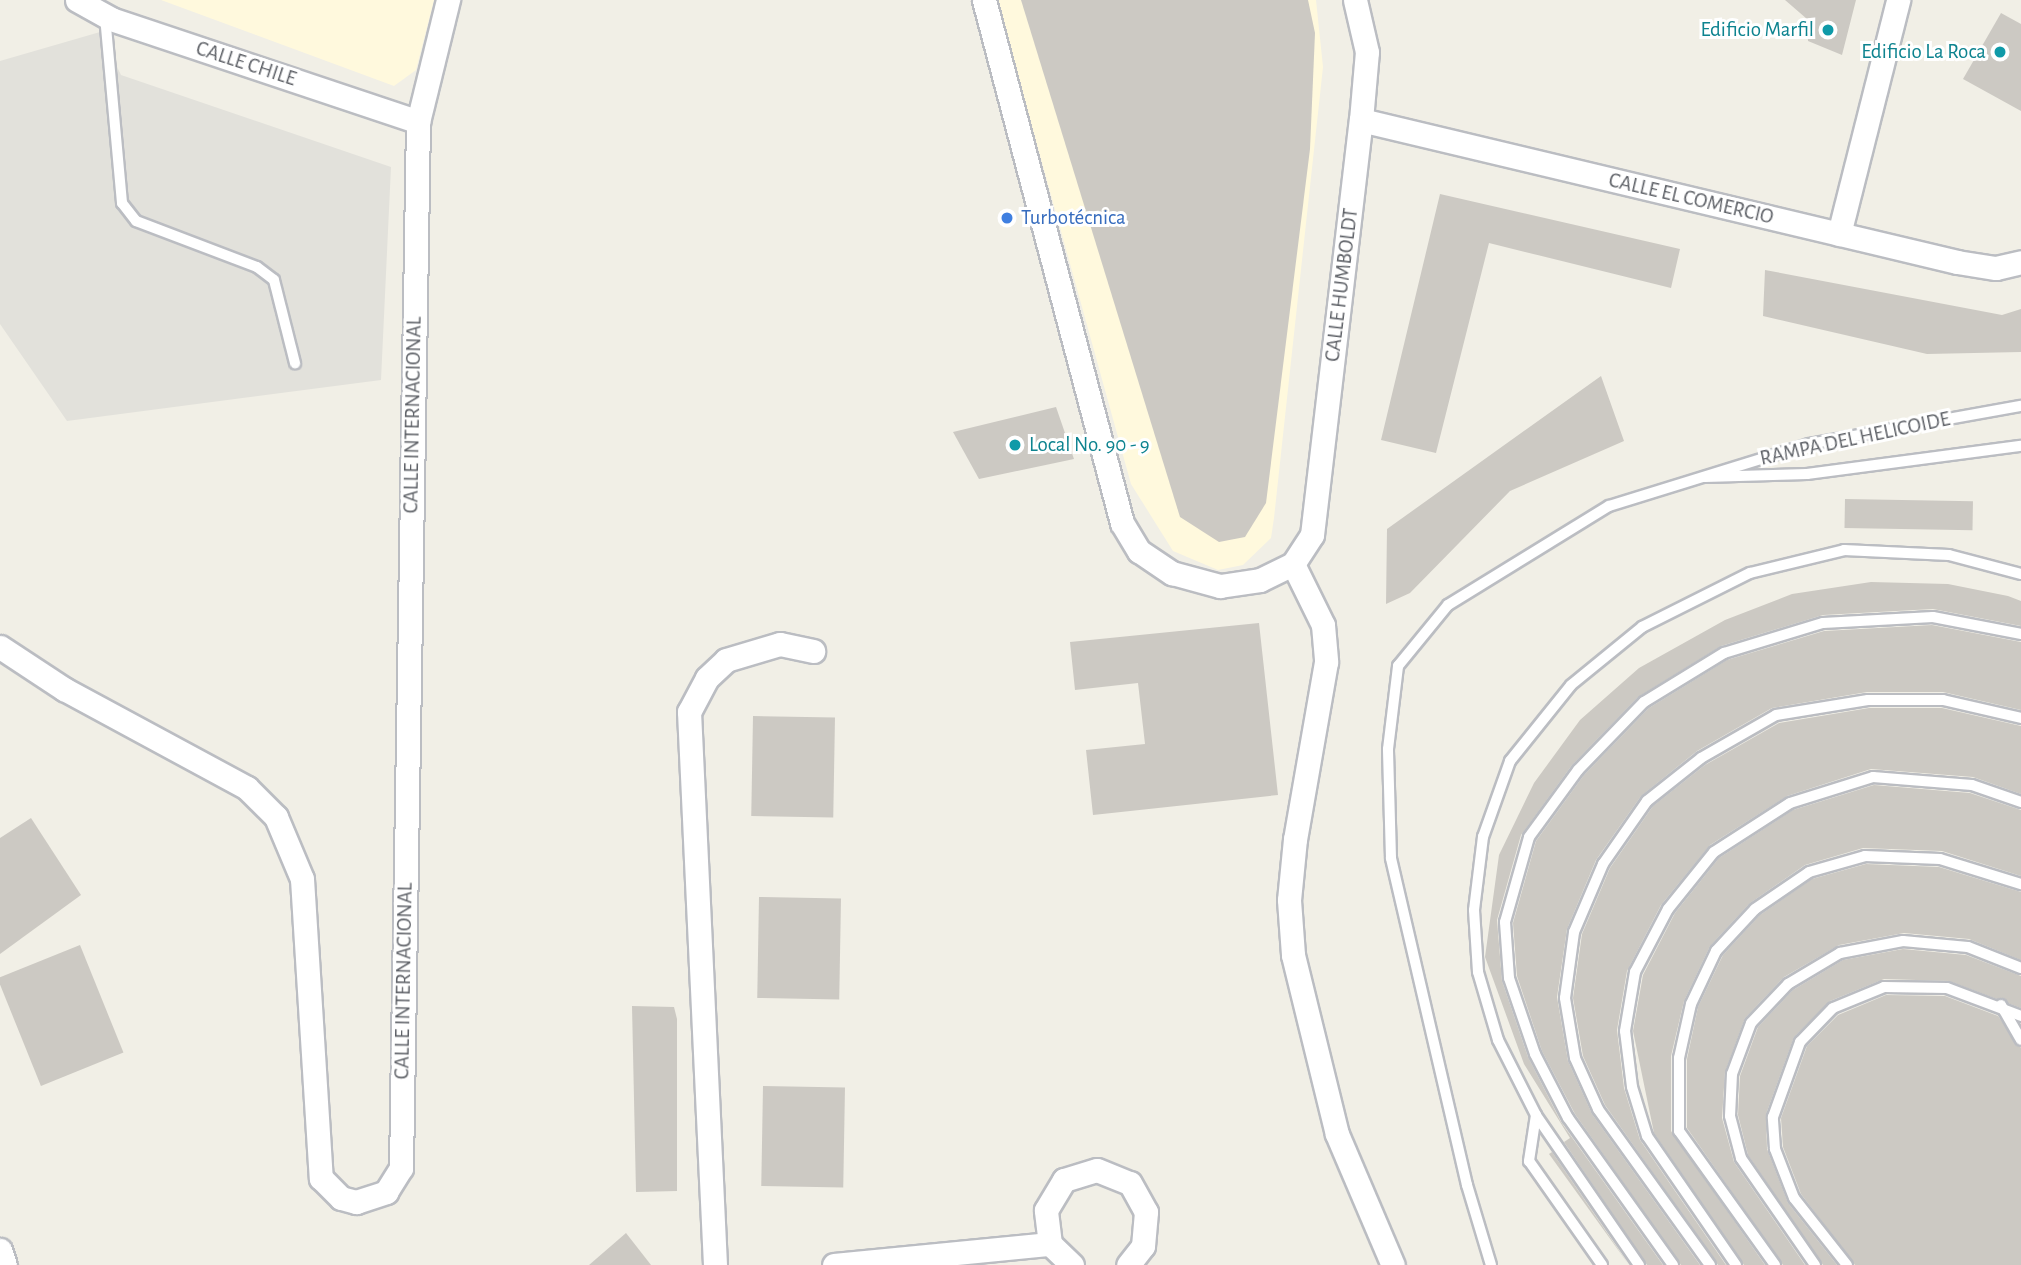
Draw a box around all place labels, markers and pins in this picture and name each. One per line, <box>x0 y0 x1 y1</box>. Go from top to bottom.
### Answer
place label: Edificio Marfil <box>1700 17 1814 43</box>
marker: Edificio Marfil <box>1820 22 1836 38</box>
place label: Edificio La Roca <box>1861 39 1986 65</box>
marker: Edificio La Roca <box>1992 44 2008 60</box>
place label: Turbotécnica <box>1021 205 1126 231</box>
marker: Turbotécnica <box>999 210 1015 226</box>
place label: Local No. 90 - 9 <box>1029 432 1150 458</box>
marker: Local No. 90 - 9 <box>1007 437 1023 453</box>

